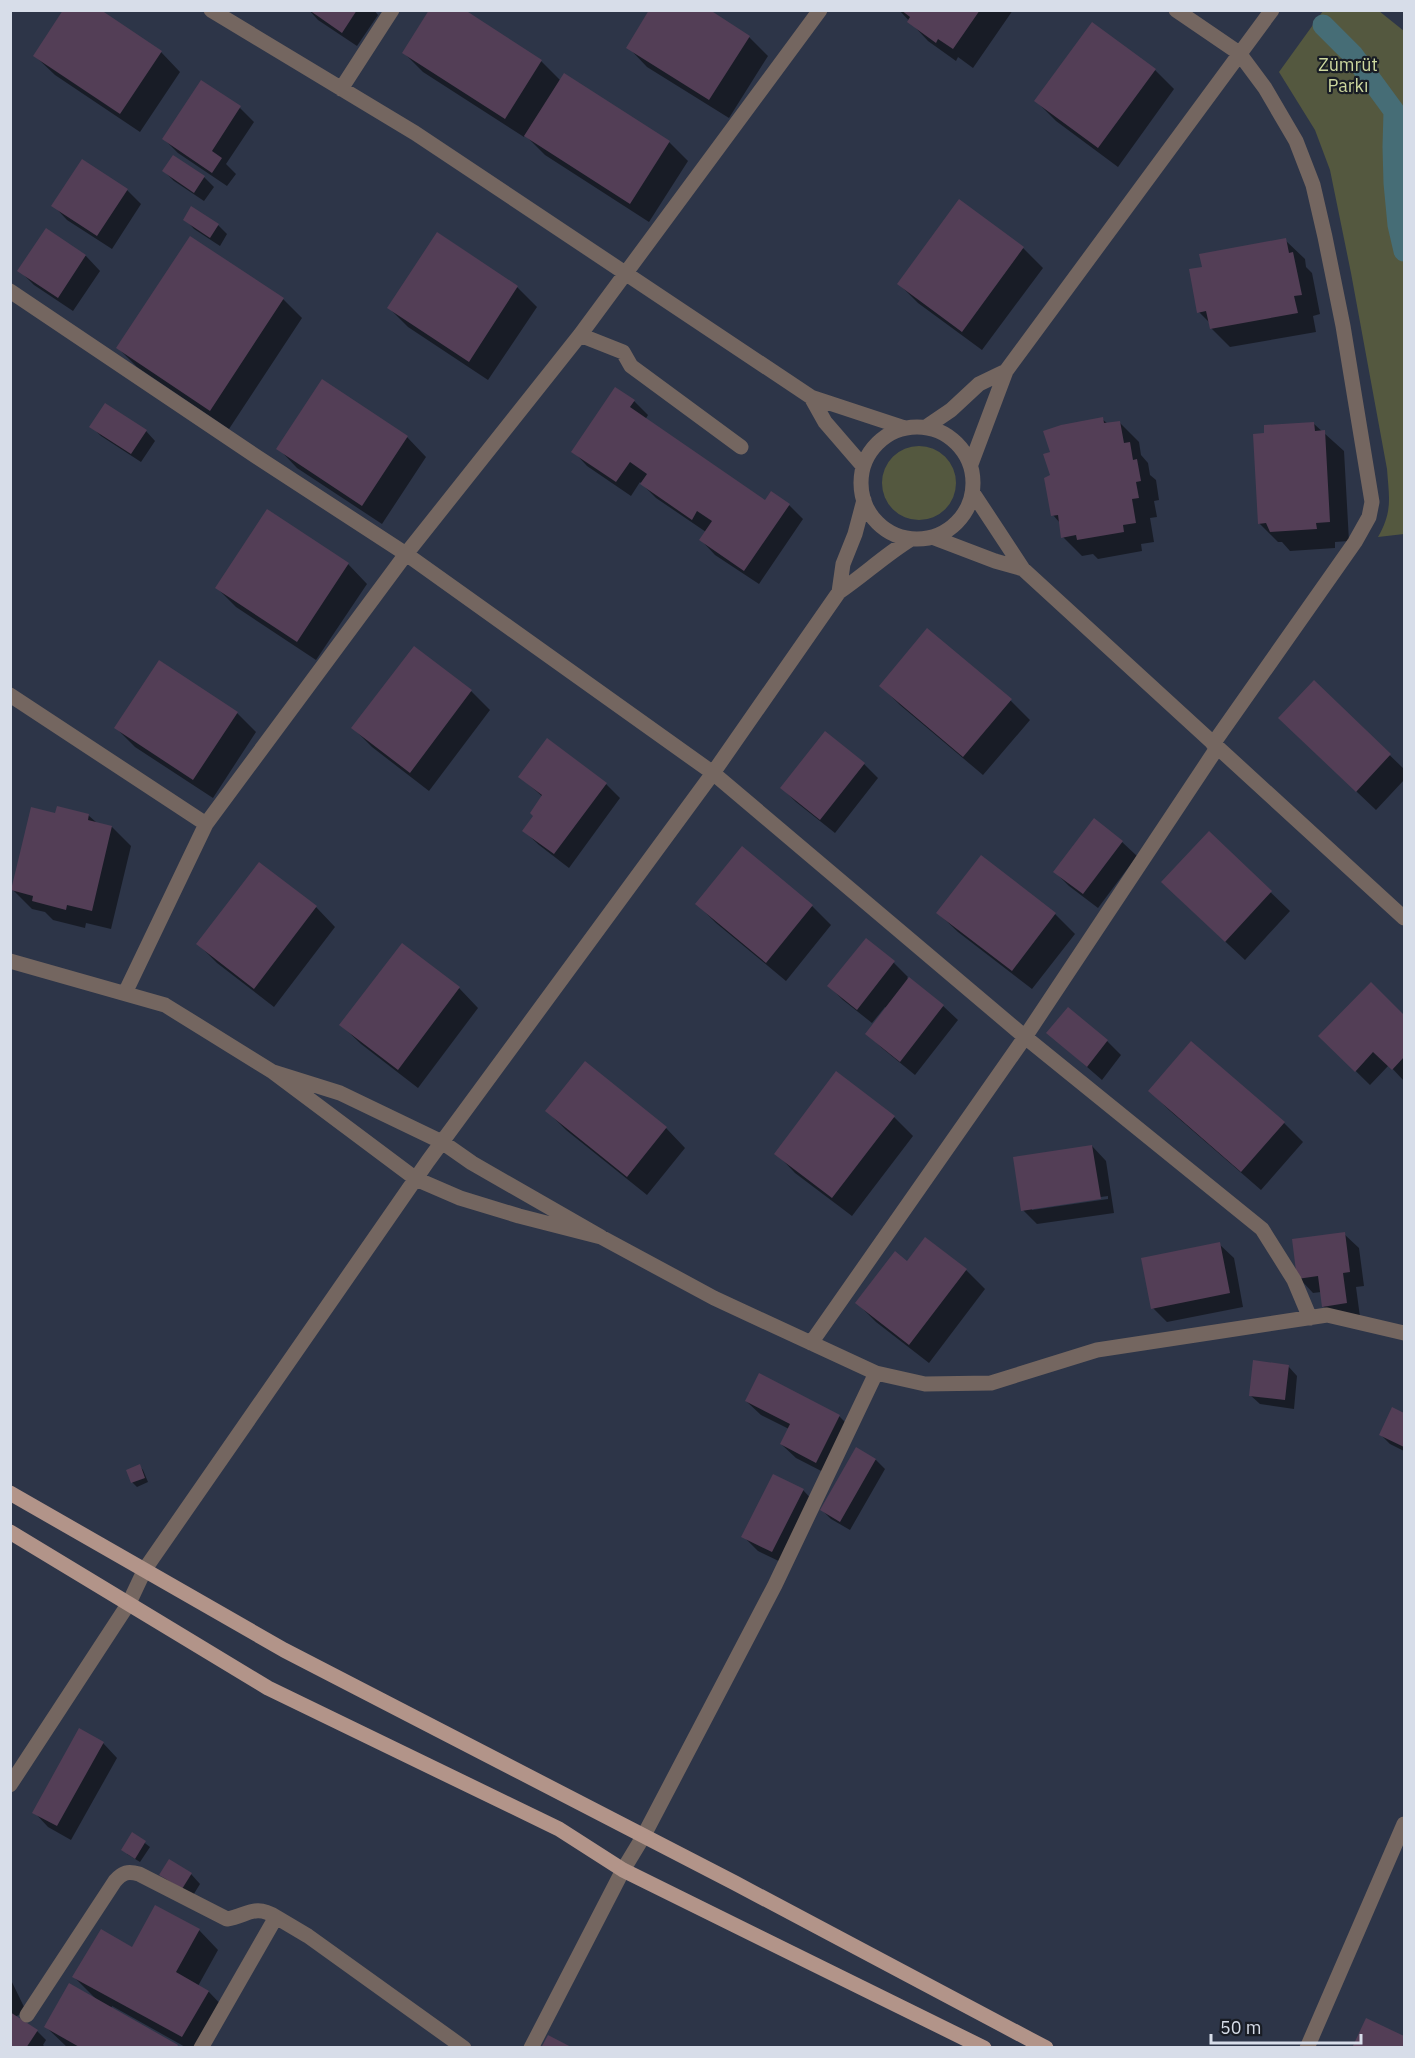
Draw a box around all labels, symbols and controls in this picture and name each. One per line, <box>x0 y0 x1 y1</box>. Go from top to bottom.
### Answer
park label: Zümrüt Parkı <box>1318 53 1378 97</box>
scale bar <box>1211 2007 1361 2045</box>
text: 50 m <box>1220 2016 1262 2039</box>

